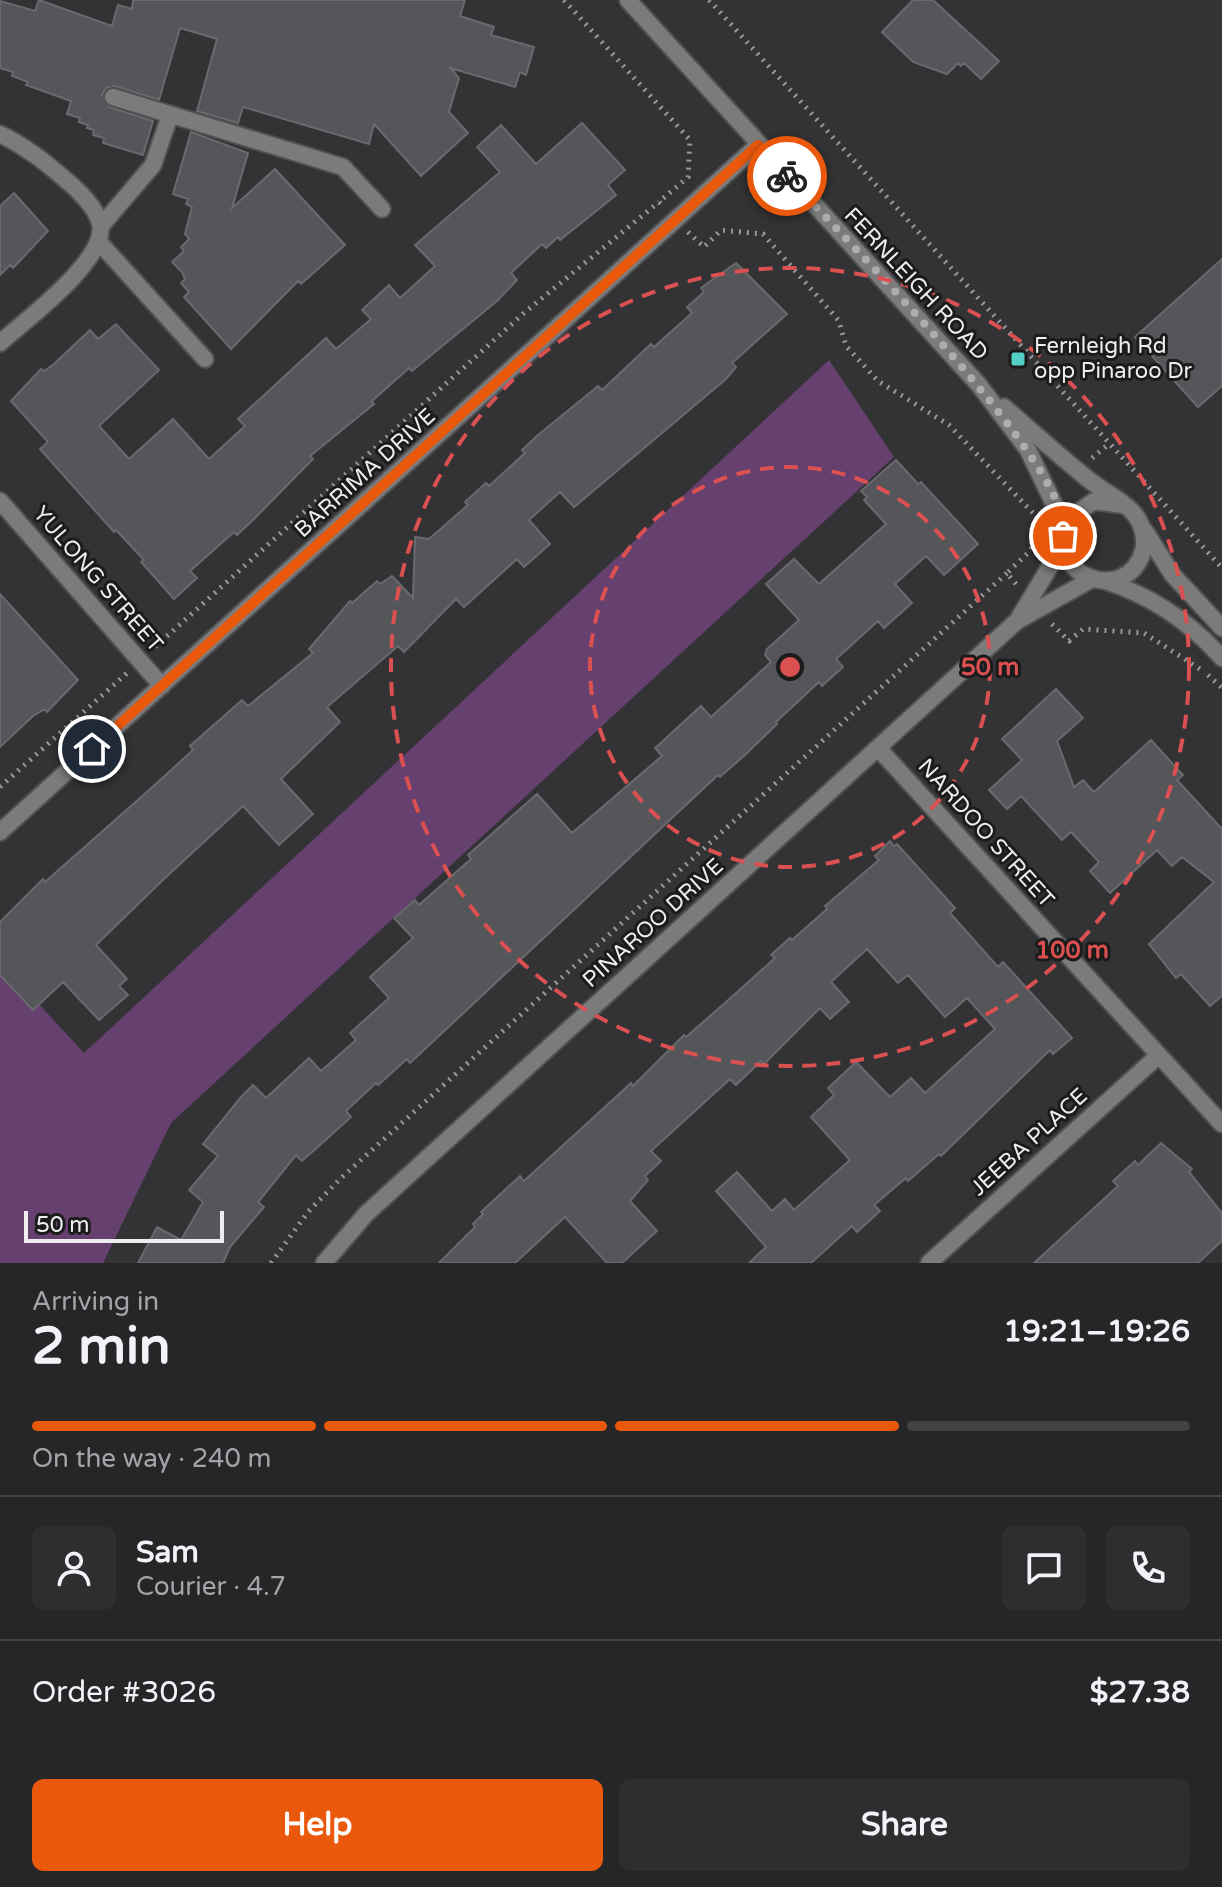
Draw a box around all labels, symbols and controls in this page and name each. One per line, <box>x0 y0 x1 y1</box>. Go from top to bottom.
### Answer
courier <box>747 136 827 216</box>
icon: bike <box>765 154 809 198</box>
street label: FERNLEIGH ROAD <box>839 202 993 366</box>
place label: Fernleigh Rd opp Pinaroo Dr <box>1034 333 1193 384</box>
marker: Fernleigh Rd opp Pinaroo Dr <box>1009 350 1027 368</box>
street label: BARRIMA DRIVE <box>289 403 441 543</box>
street label: YULONG STREET <box>28 501 169 658</box>
pin <box>1029 502 1097 570</box>
icon: bag <box>1041 514 1085 558</box>
centre of rings <box>776 653 804 681</box>
text: 50 m <box>961 653 1019 682</box>
pin <box>58 715 126 783</box>
icon: home <box>70 727 114 771</box>
street label: NARDOO STREET <box>912 753 1060 913</box>
street label: PINAROO DRIVE <box>577 853 729 993</box>
text: 100 m <box>1035 936 1109 965</box>
street label: JEEBA PLACE <box>965 1083 1093 1201</box>
scale bar <box>24 1207 224 1243</box>
text: 50 m <box>36 1212 90 1238</box>
text: Arriving in <box>32 1286 159 1317</box>
text: 19:21–19:26 <box>1003 1313 1190 1350</box>
text: 2 min <box>32 1315 171 1378</box>
text: On the way · 240 m <box>32 1443 271 1474</box>
button: person <box>32 1526 116 1610</box>
button: chat <box>1002 1526 1086 1610</box>
button: phone <box>1106 1526 1190 1610</box>
text: Sam <box>136 1534 199 1571</box>
text: Courier · 4.7 <box>136 1571 286 1602</box>
text: Order #3026 <box>32 1674 216 1711</box>
text: $27.38 <box>1090 1674 1190 1711</box>
button: Help <box>32 1779 603 1871</box>
button: Share <box>619 1779 1190 1871</box>

